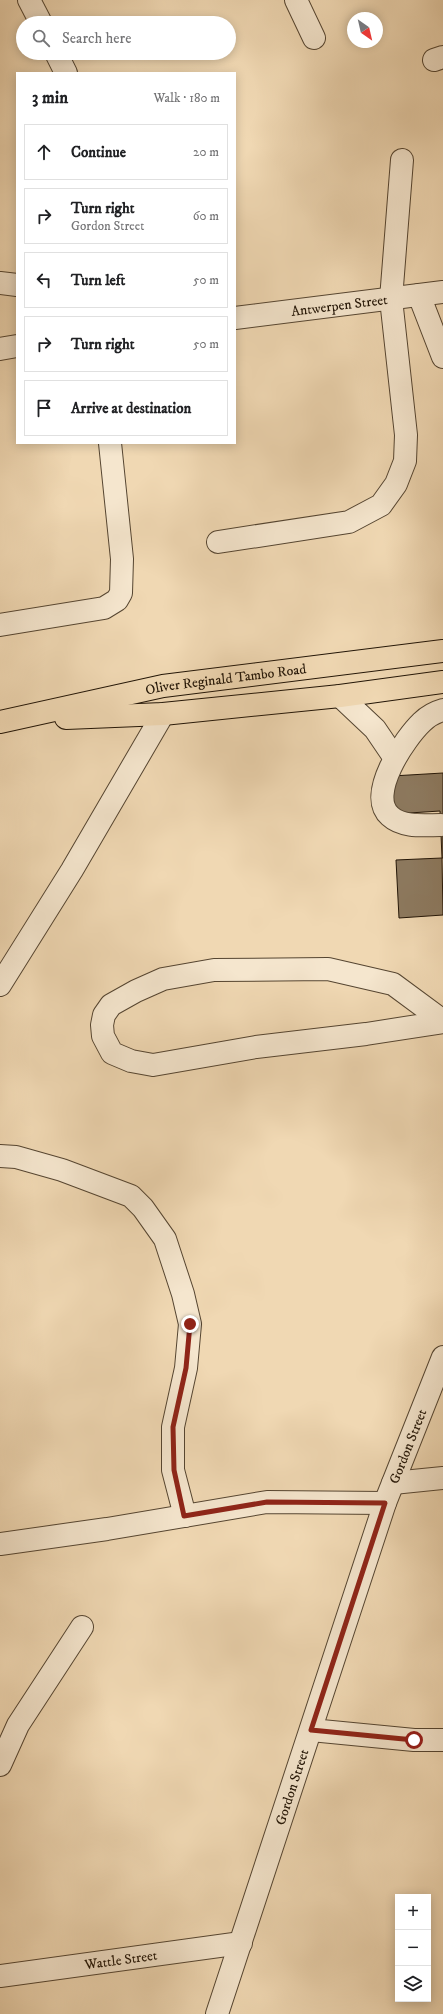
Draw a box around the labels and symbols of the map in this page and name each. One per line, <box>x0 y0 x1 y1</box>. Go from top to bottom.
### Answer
north arrow <box>347 12 383 48</box>
street label: Antwerpen Street <box>290 291 389 321</box>
street label: Oliver Reginald Tambo Road <box>144 660 307 700</box>
route end <box>181 1315 199 1333</box>
street label: Gordon Street <box>386 1406 432 1487</box>
route start <box>405 1731 423 1749</box>
street label: Gordon Street <box>272 1746 314 1828</box>
street label: Wattle Street <box>83 1946 159 1974</box>

